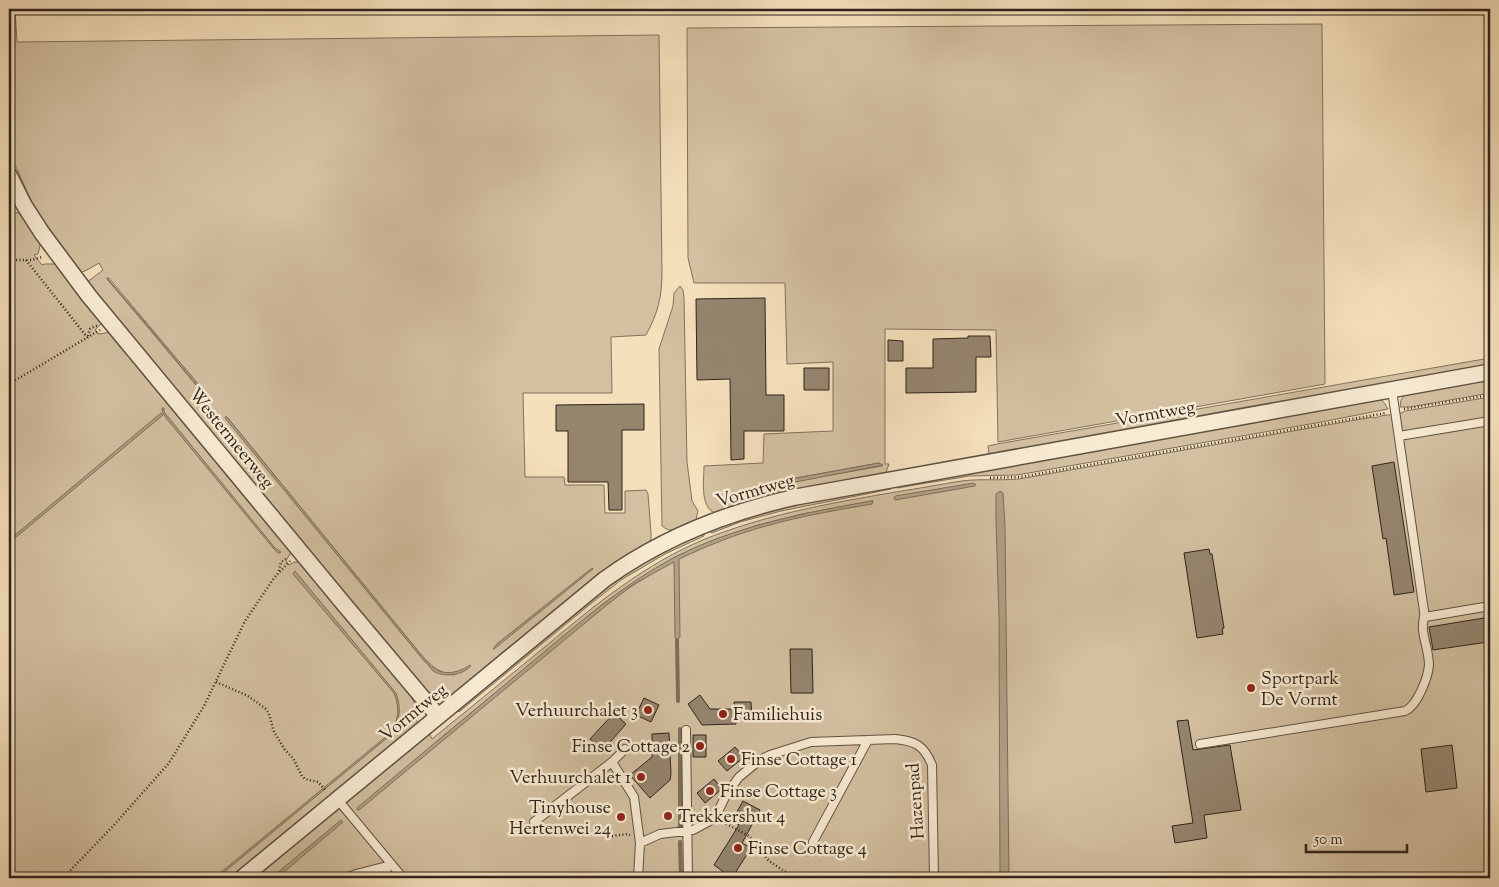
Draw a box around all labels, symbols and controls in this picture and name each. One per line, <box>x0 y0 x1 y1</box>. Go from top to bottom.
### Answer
street label: Westermeerweg <box>182 383 279 496</box>
street label: Vormtweg <box>1114 395 1197 435</box>
street label: Vormtweg <box>713 468 798 515</box>
place label: Sportpark De Vormt <box>1261 667 1339 714</box>
street label: Vormtweg <box>375 678 454 749</box>
marker: Sportpark De Vormt <box>1245 682 1257 694</box>
place label: Verhuurchalet 3 <box>515 699 638 725</box>
place label: Familiehuis <box>733 703 822 729</box>
marker: Verhuurchalet 3 <box>642 704 654 716</box>
marker: Familiehuis <box>717 708 729 720</box>
place label: Finse Cottage 2 <box>572 735 691 761</box>
marker: Finse Cottage 2 <box>694 740 706 752</box>
place label: Finse Cottage 1 <box>741 748 857 774</box>
marker: Finse Cottage 1 <box>725 753 737 765</box>
street label: Hazenpad <box>901 762 933 840</box>
place label: Verhuurchalet 1 <box>509 766 631 792</box>
marker: Verhuurchalet 1 <box>635 771 647 783</box>
place label: Finse Cottage 3 <box>720 780 837 806</box>
marker: Finse Cottage 3 <box>704 785 716 797</box>
place label: Tinyhouse Hertenwei 24 <box>509 796 611 843</box>
place label: Trekkershut 4 <box>678 805 785 831</box>
marker: Trekkershut 4 <box>662 810 674 822</box>
marker: Tinyhouse Hertenwei 24 <box>615 811 627 823</box>
scale bar <box>1306 822 1408 854</box>
text: 50 m <box>1313 830 1343 851</box>
place label: Finse Cottage 4 <box>748 837 867 863</box>
marker: Finse Cottage 4 <box>732 842 744 854</box>

